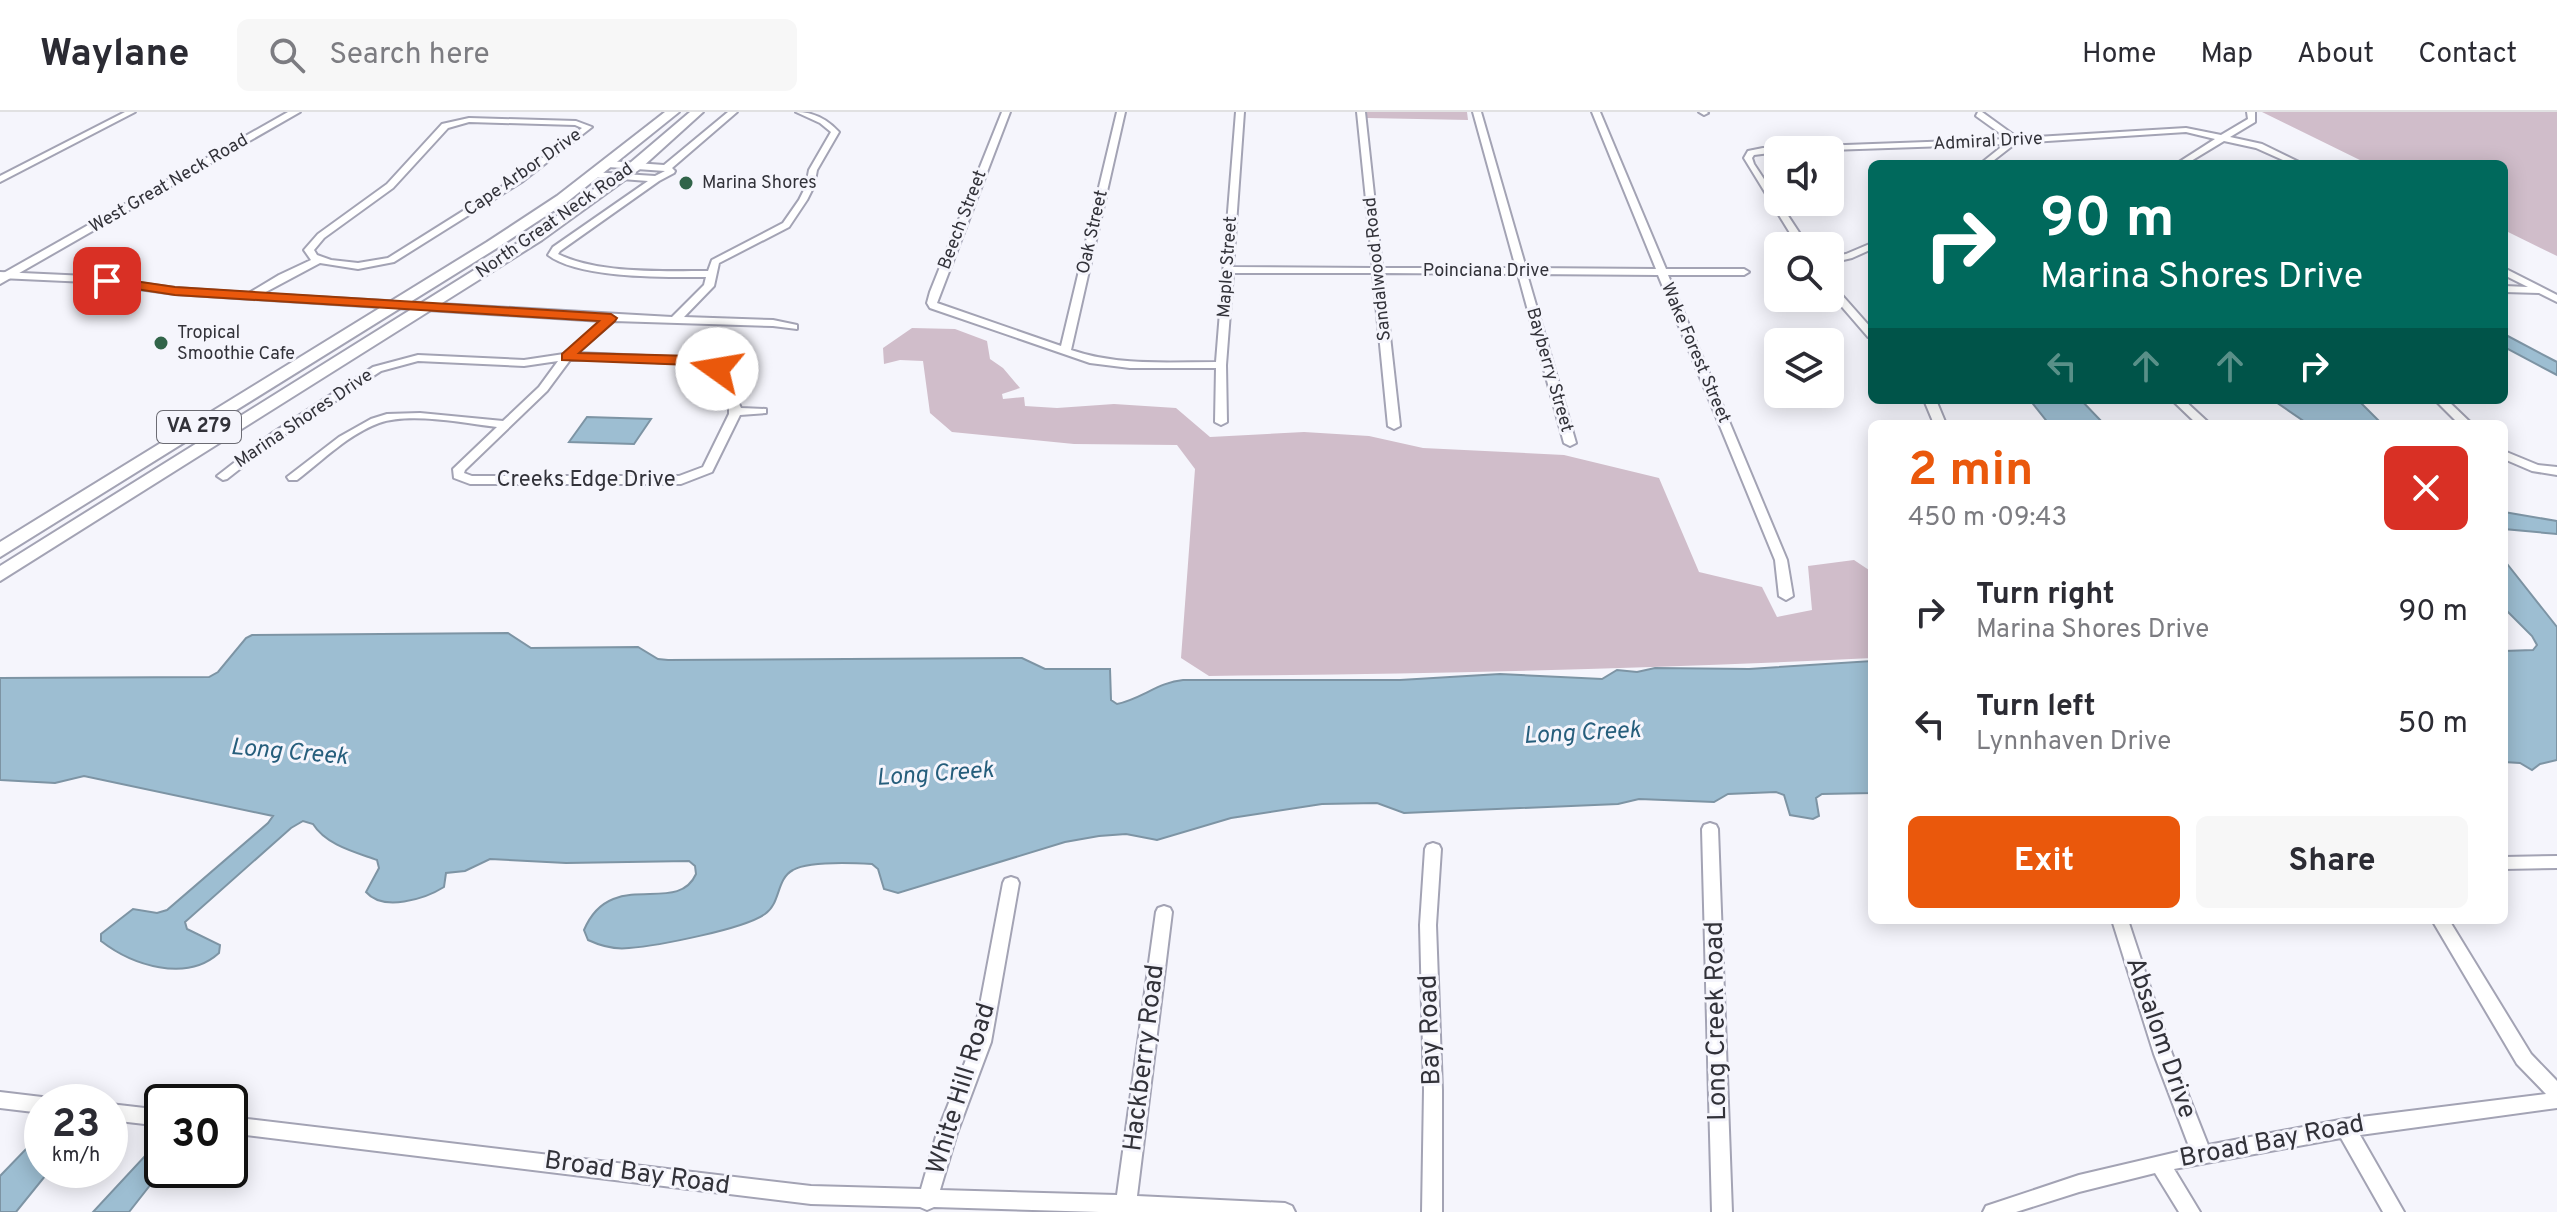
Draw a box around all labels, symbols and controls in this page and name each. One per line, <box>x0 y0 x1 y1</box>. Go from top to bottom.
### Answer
search box <box>237 19 797 91</box>
text: Waylane <box>40 31 189 80</box>
icon: search <box>265 33 309 77</box>
text: Search here <box>329 37 490 74</box>
text: Home <box>2082 37 2156 73</box>
text: Map <box>2200 37 2253 73</box>
text: About <box>2297 37 2374 73</box>
text: Contact <box>2418 37 2517 73</box>
street label: Cape Arbor Drive <box>460 124 586 222</box>
street label: Admiral Drive <box>1933 128 2043 156</box>
street label: West Great Neck Road <box>85 129 253 239</box>
map controls <box>1764 136 1844 408</box>
button: sound <box>1764 136 1844 216</box>
street label: North Great Neck Road <box>472 158 638 284</box>
street label: Beech Street <box>933 167 993 273</box>
place label: Marina Shores <box>702 172 817 195</box>
marker: Marina Shores <box>677 174 695 192</box>
text: 90 m <box>2040 186 2175 256</box>
street label: Oak Street <box>1072 188 1114 276</box>
icon: right <box>1908 192 2012 296</box>
street label: Sandalwood Road <box>1359 196 1397 342</box>
street label: Maple Street <box>1213 215 1243 319</box>
button: search <box>1764 232 1844 312</box>
pin <box>73 247 141 315</box>
text: Marina Shores Drive <box>2040 255 2363 301</box>
icon: arrive <box>85 259 129 303</box>
street label: Poinciana Drive <box>1423 260 1549 283</box>
street label: Wake Forest Street <box>1655 279 1735 427</box>
street label: Bayberry Street <box>1520 305 1578 435</box>
place label: Tropical Smoothie Cafe <box>177 322 295 366</box>
position arrow <box>675 327 759 411</box>
button: layers <box>1764 328 1844 408</box>
marker: Tropical Smoothie Cafe <box>152 334 170 352</box>
icon: left <box>2040 344 2084 388</box>
icon: ahead <box>2124 344 2168 388</box>
icon: ahead <box>2208 344 2252 388</box>
icon: right <box>2292 344 2336 388</box>
street label: Marina Shores Drive <box>231 364 377 474</box>
road number: VA 279 <box>157 411 241 443</box>
text: 2 min <box>1908 442 2033 502</box>
button: close <box>2384 446 2468 530</box>
street label: Creeks Edge Drive <box>496 467 676 494</box>
text: 450 m · 09:43 <box>1908 502 2067 535</box>
text: Turn right <box>1976 577 2114 614</box>
icon: right <box>1908 590 1952 634</box>
text: 90 m <box>2399 594 2468 631</box>
text: Marina Shores Drive <box>1976 614 2209 647</box>
text: Turn left <box>1976 689 2096 726</box>
icon: left <box>1908 702 1952 746</box>
text: 50 m <box>2398 706 2468 743</box>
water label: Long Creek <box>1523 716 1642 752</box>
text: Lynnhaven Drive <box>1976 726 2171 759</box>
water label: Long Creek <box>229 733 350 773</box>
water label: Long Creek <box>875 756 996 794</box>
button: Exit <box>1908 816 2180 908</box>
button: Share <box>2196 816 2468 908</box>
street label: Long Creek Road <box>1699 921 1735 1121</box>
street label: Absalom Drive <box>2117 953 2203 1123</box>
street label: Hackberry Road <box>1117 963 1173 1153</box>
street label: Bay Road <box>1413 974 1449 1086</box>
street label: White Hill Road <box>920 999 1004 1179</box>
speed limit sign: 30 <box>144 1084 248 1188</box>
text: 23 <box>52 1101 100 1151</box>
street label: Broad Bay Road <box>2177 1108 2367 1176</box>
text: km/h <box>52 1143 100 1169</box>
street label: Broad Bay Road <box>542 1145 732 1203</box>

